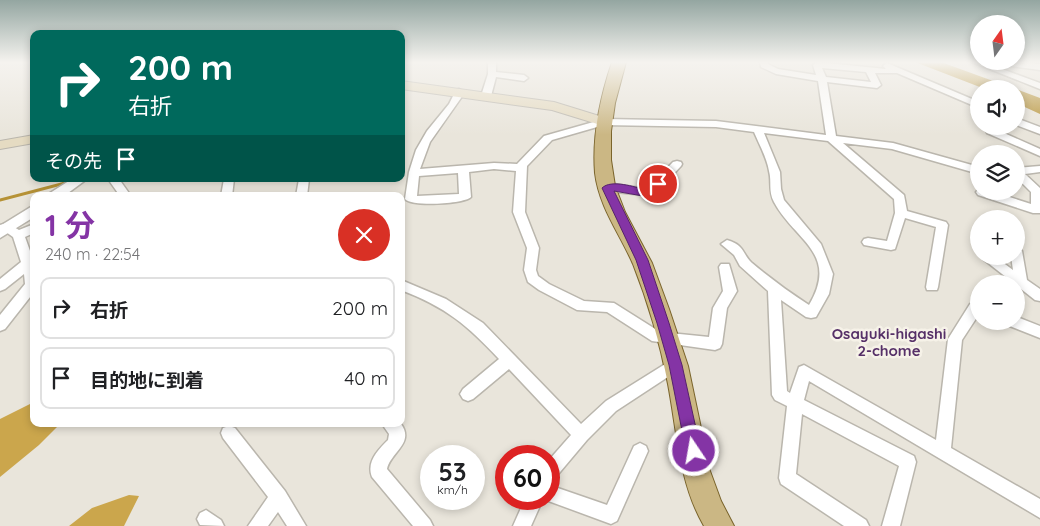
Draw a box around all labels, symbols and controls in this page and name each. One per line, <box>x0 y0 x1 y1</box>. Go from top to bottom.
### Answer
north arrow <box>970 15 1025 70</box>
map controls <box>970 15 1025 330</box>
text: 200 m <box>128 45 233 89</box>
icon: right <box>45 50 110 115</box>
button: sound <box>970 80 1025 135</box>
text: 右折 <box>128 92 172 120</box>
icon: arrive <box>112 145 140 173</box>
button: layers <box>970 145 1025 200</box>
text: その先 <box>45 149 102 173</box>
pin <box>637 163 679 205</box>
icon: arrive <box>644 170 672 198</box>
text: 1 分 <box>45 206 95 244</box>
button: close <box>338 209 390 261</box>
button: + <box>970 210 1025 265</box>
text: 240 m · 22:54 <box>45 244 140 264</box>
button: − <box>970 275 1025 330</box>
icon: right <box>47 294 75 322</box>
text: 200 m <box>332 296 388 320</box>
text: 右折 <box>90 298 128 322</box>
district label: Osayuki-higashi 2-chome <box>832 324 946 360</box>
icon: arrive <box>47 364 75 392</box>
text: 40 m <box>344 366 388 390</box>
text: 目的地に到着 <box>90 368 204 392</box>
position arrow <box>667 424 719 476</box>
speed limit sign: 60 <box>495 445 560 510</box>
text: 53 <box>439 456 466 487</box>
text: km/h <box>437 482 468 497</box>

